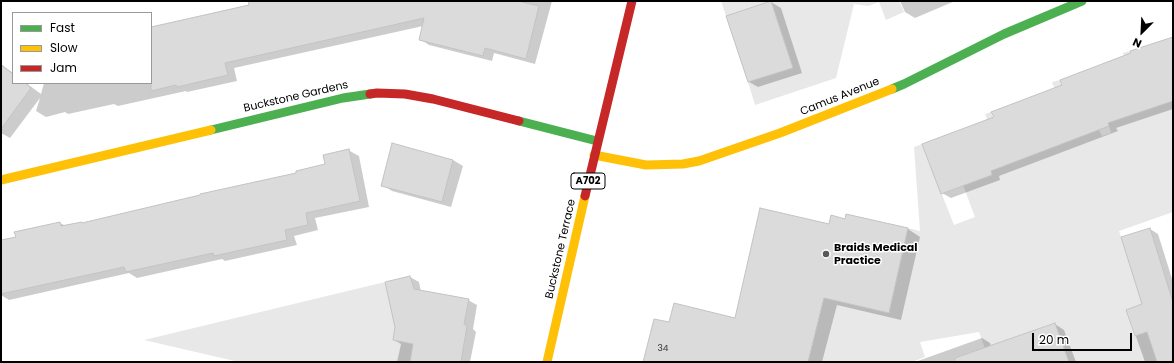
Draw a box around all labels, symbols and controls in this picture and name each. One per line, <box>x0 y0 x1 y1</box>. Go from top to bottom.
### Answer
legend <box>12 12 152 84</box>
north arrow <box>1122 12 1162 52</box>
text: Fast <box>50 19 75 36</box>
text: N <box>1130 34 1144 52</box>
text: Slow <box>50 39 78 56</box>
text: Jam <box>50 59 77 76</box>
street label: Camus Avenue <box>798 75 882 119</box>
street label: Buckstone Gardens <box>242 79 350 115</box>
road number: A702 <box>571 173 605 189</box>
street label: Buckstone Terrace <box>543 198 579 300</box>
place label: Braids Medical Practice <box>834 241 918 267</box>
marker: Braids Medical Practice <box>821 249 831 259</box>
scale bar <box>1034 325 1134 351</box>
text: 20 m <box>1039 331 1069 348</box>
house number: 34 <box>658 344 668 354</box>

